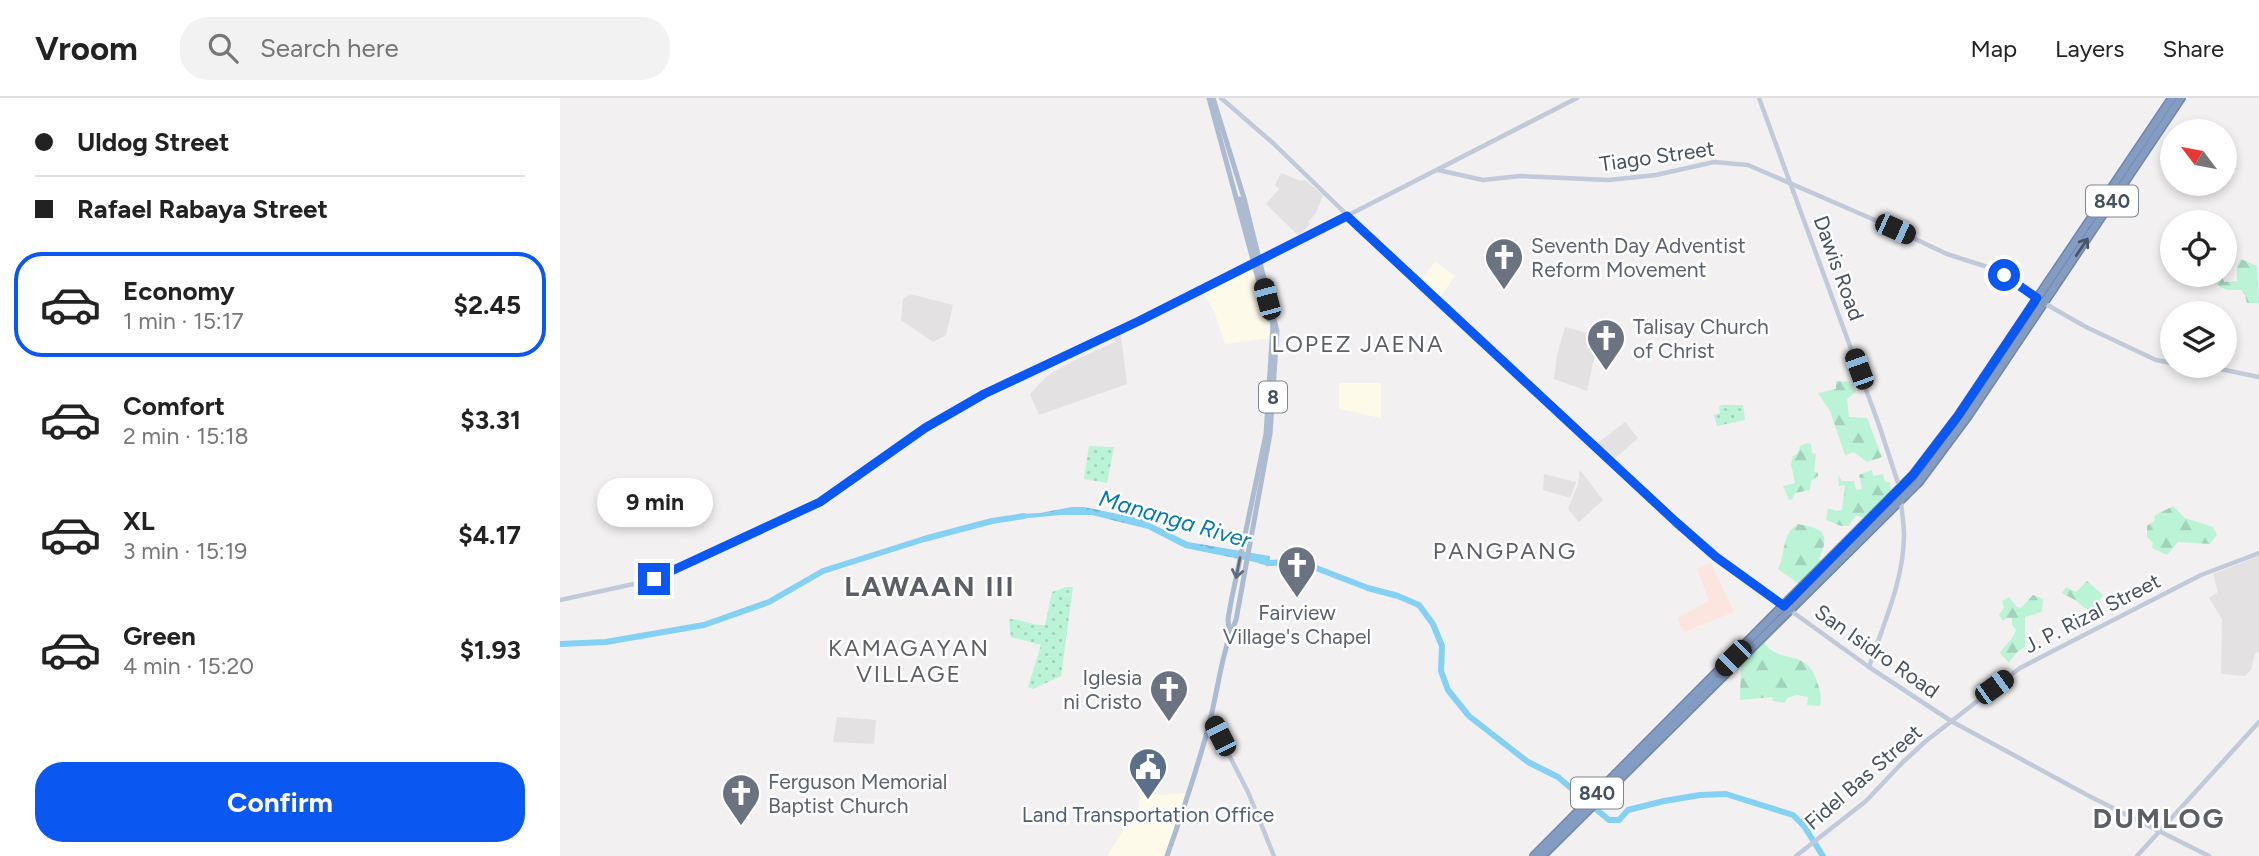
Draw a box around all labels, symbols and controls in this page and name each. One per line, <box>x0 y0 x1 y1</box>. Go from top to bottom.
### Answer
search box <box>180 17 670 80</box>
text: Vroom <box>35 29 138 68</box>
icon: search <box>204 29 242 67</box>
text: Search here <box>260 32 399 64</box>
text: Map <box>1970 34 2017 63</box>
text: Layers <box>2055 34 2124 63</box>
text: Share <box>2162 34 2224 63</box>
north arrow <box>2160 119 2236 196</box>
map controls <box>2160 119 2237 378</box>
text: Uldog Street <box>77 126 229 158</box>
street label: Tiago Street <box>1598 136 1716 176</box>
road number: 840 <box>2086 186 2138 216</box>
text: Rafael Rabaya Street <box>77 193 328 225</box>
button: locate <box>2160 210 2237 287</box>
car <box>1872 211 1919 247</box>
street label: Dawis Road <box>1809 212 1869 324</box>
place label: Seventh Day Adventist Reform Movement <box>1531 233 1746 282</box>
church icon: Seventh Day Adventist Reform Movement <box>1483 236 1525 291</box>
one-way arrow <box>2075 237 2089 257</box>
route start <box>1988 259 2020 291</box>
icon: car <box>39 273 102 336</box>
text: Economy <box>123 275 235 307</box>
car <box>1252 276 1283 322</box>
text: $2.45 <box>454 289 521 321</box>
button: layers <box>2160 301 2237 378</box>
text: 1 min · 15:17 <box>123 307 244 335</box>
place label: Talisay Church of Christ <box>1633 314 1769 363</box>
church icon: Talisay Church of Christ <box>1585 317 1627 372</box>
district label: LOPEZ JAENA <box>1271 330 1445 358</box>
car <box>1842 346 1877 392</box>
road number: 8 <box>1259 382 1287 412</box>
icon: car <box>39 388 102 451</box>
text: Comfort <box>123 390 225 422</box>
text: $3.31 <box>460 404 521 436</box>
text: 2 min · 15:18 <box>123 422 249 450</box>
callout: 9 min <box>596 477 712 526</box>
water label: Mananga River <box>1096 484 1255 554</box>
text: 9 min <box>626 488 684 516</box>
icon: car <box>39 503 102 566</box>
text: XL <box>123 505 155 537</box>
text: $4.17 <box>458 519 521 551</box>
text: 3 min · 15:19 <box>123 537 247 565</box>
district label: PANGPANG <box>1433 537 1577 565</box>
church icon: Fairview Village's Chapel <box>1276 544 1318 599</box>
one-way arrow <box>1230 556 1244 579</box>
route end <box>638 563 670 595</box>
street label: J. P. Rizal Street <box>2020 568 2164 658</box>
district label: LAWAAN III <box>844 569 1016 603</box>
street label: San Isidro Road <box>1810 599 1944 703</box>
place label: Fairview Village's Chapel <box>1223 600 1371 649</box>
icon: car <box>39 618 102 681</box>
text: Green <box>123 620 196 652</box>
text: $1.93 <box>460 634 521 666</box>
district label: KAMAGAYAN VILLAGE <box>828 634 990 688</box>
car <box>1711 636 1756 680</box>
text: 4 min · 15:20 <box>123 652 254 680</box>
place label: Iglesia ni Cristo <box>1063 665 1142 714</box>
car <box>1971 666 2018 708</box>
church icon: Iglesia ni Cristo <box>1148 668 1190 723</box>
car <box>1202 713 1239 759</box>
street label: Fidel Bas Street <box>1799 719 1927 835</box>
public building icon: Land Transportation Office <box>1127 746 1169 801</box>
button: Confirm <box>35 762 525 842</box>
place label: Ferguson Memorial Baptist Church <box>768 769 947 818</box>
church icon: Ferguson Memorial Baptist Church <box>720 772 762 827</box>
road number: 840 <box>1571 778 1623 808</box>
district label: DUMLOG <box>2093 801 2225 835</box>
place label: Land Transportation Office <box>1022 802 1274 827</box>

